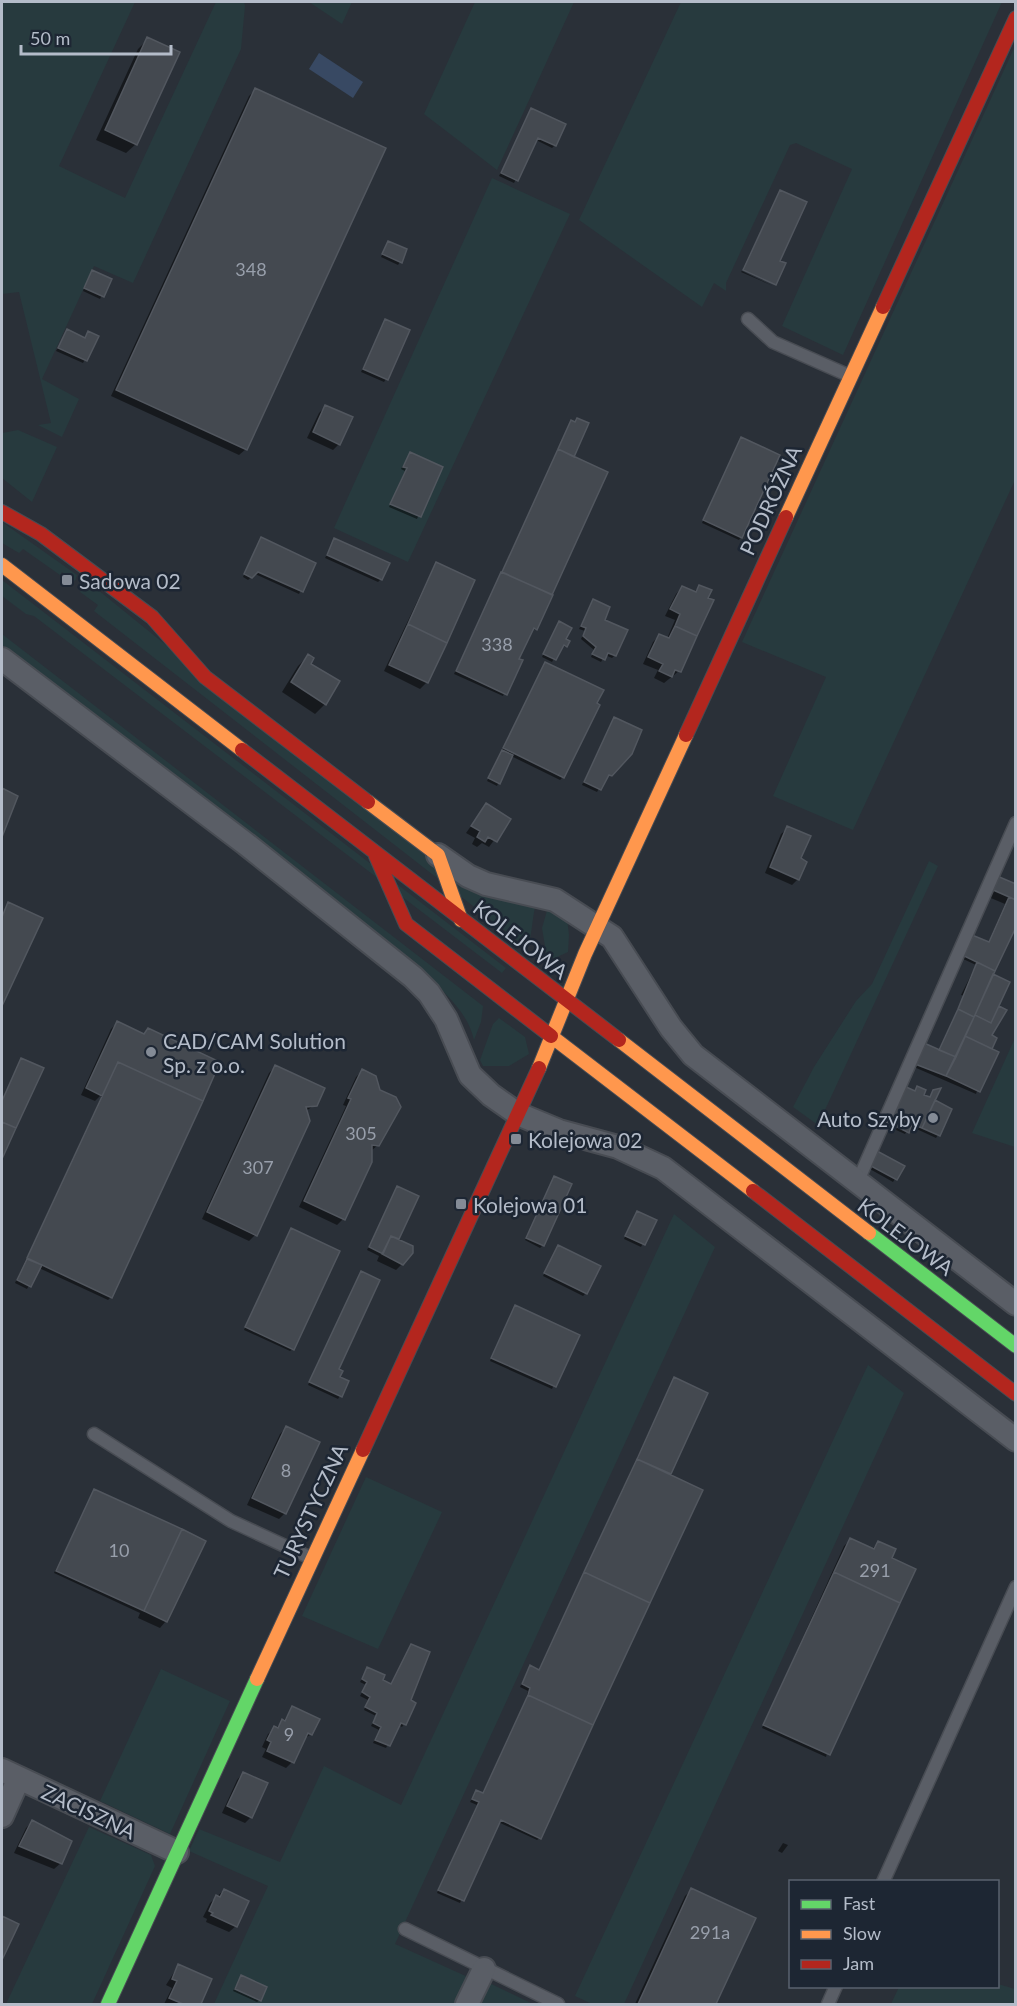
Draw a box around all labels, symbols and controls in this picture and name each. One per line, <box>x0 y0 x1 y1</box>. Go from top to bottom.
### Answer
scale bar <box>21 18 171 56</box>
text: 50 m <box>30 27 70 49</box>
house number: 348 <box>235 258 267 280</box>
street label: PODRÓŻNA <box>734 441 807 559</box>
place label: Sadowa 02 <box>79 568 181 593</box>
marker: Sadowa 02 <box>60 573 74 587</box>
house number: 338 <box>481 633 513 655</box>
street label: KOLEJOWA <box>469 894 574 984</box>
place label: CAD/CAM Solution Sp. z o.o. <box>163 1028 346 1077</box>
marker: CAD/CAM Solution Sp. z o.o. <box>144 1045 158 1059</box>
place label: Auto Szyby <box>817 1106 921 1131</box>
marker: Auto Szyby <box>926 1111 940 1125</box>
house number: 305 <box>345 1122 377 1144</box>
place label: Kolejowa 02 <box>528 1127 642 1152</box>
marker: Kolejowa 02 <box>509 1132 523 1146</box>
house number: 307 <box>242 1156 274 1178</box>
place label: Kolejowa 01 <box>473 1192 587 1217</box>
street label: KOLEJOWA <box>853 1192 959 1281</box>
marker: Kolejowa 01 <box>454 1197 468 1211</box>
street label: TURYSTYCZNA <box>268 1439 353 1582</box>
house number: 8 <box>281 1459 291 1481</box>
house number: 10 <box>109 1539 129 1561</box>
house number: 291 <box>859 1559 891 1581</box>
house number: 9 <box>284 1723 294 1745</box>
street label: ZACISZNA <box>38 1778 141 1844</box>
legend <box>789 1880 999 1988</box>
text: Fast <box>843 1892 876 1914</box>
house number: 291a <box>690 1921 730 1943</box>
text: Slow <box>843 1922 881 1944</box>
text: Jam <box>843 1952 874 1974</box>

